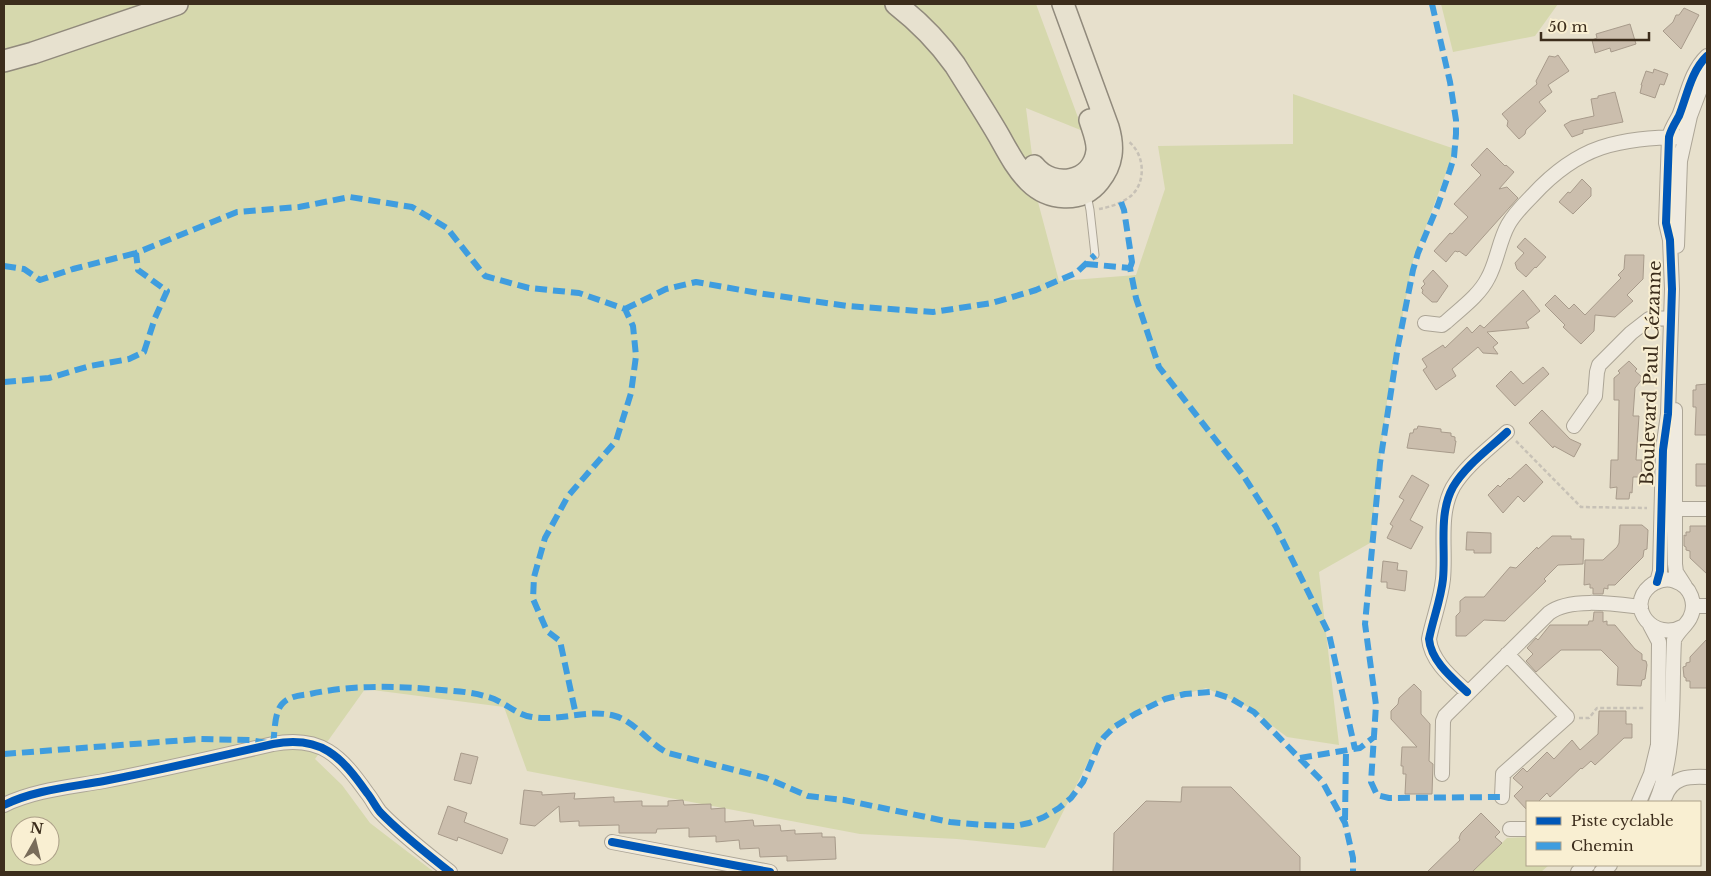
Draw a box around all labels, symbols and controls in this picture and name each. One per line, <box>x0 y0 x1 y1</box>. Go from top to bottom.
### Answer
scale bar <box>1541 10 1648 42</box>
text: 50 m <box>1548 17 1588 36</box>
street label: Boulevard Paul Cézanne <box>1636 260 1666 486</box>
legend <box>1526 801 1701 866</box>
text: Piste cyclable <box>1571 811 1674 830</box>
north arrow <box>10 816 60 866</box>
text: N <box>29 818 45 838</box>
text: Chemin <box>1571 836 1634 855</box>

